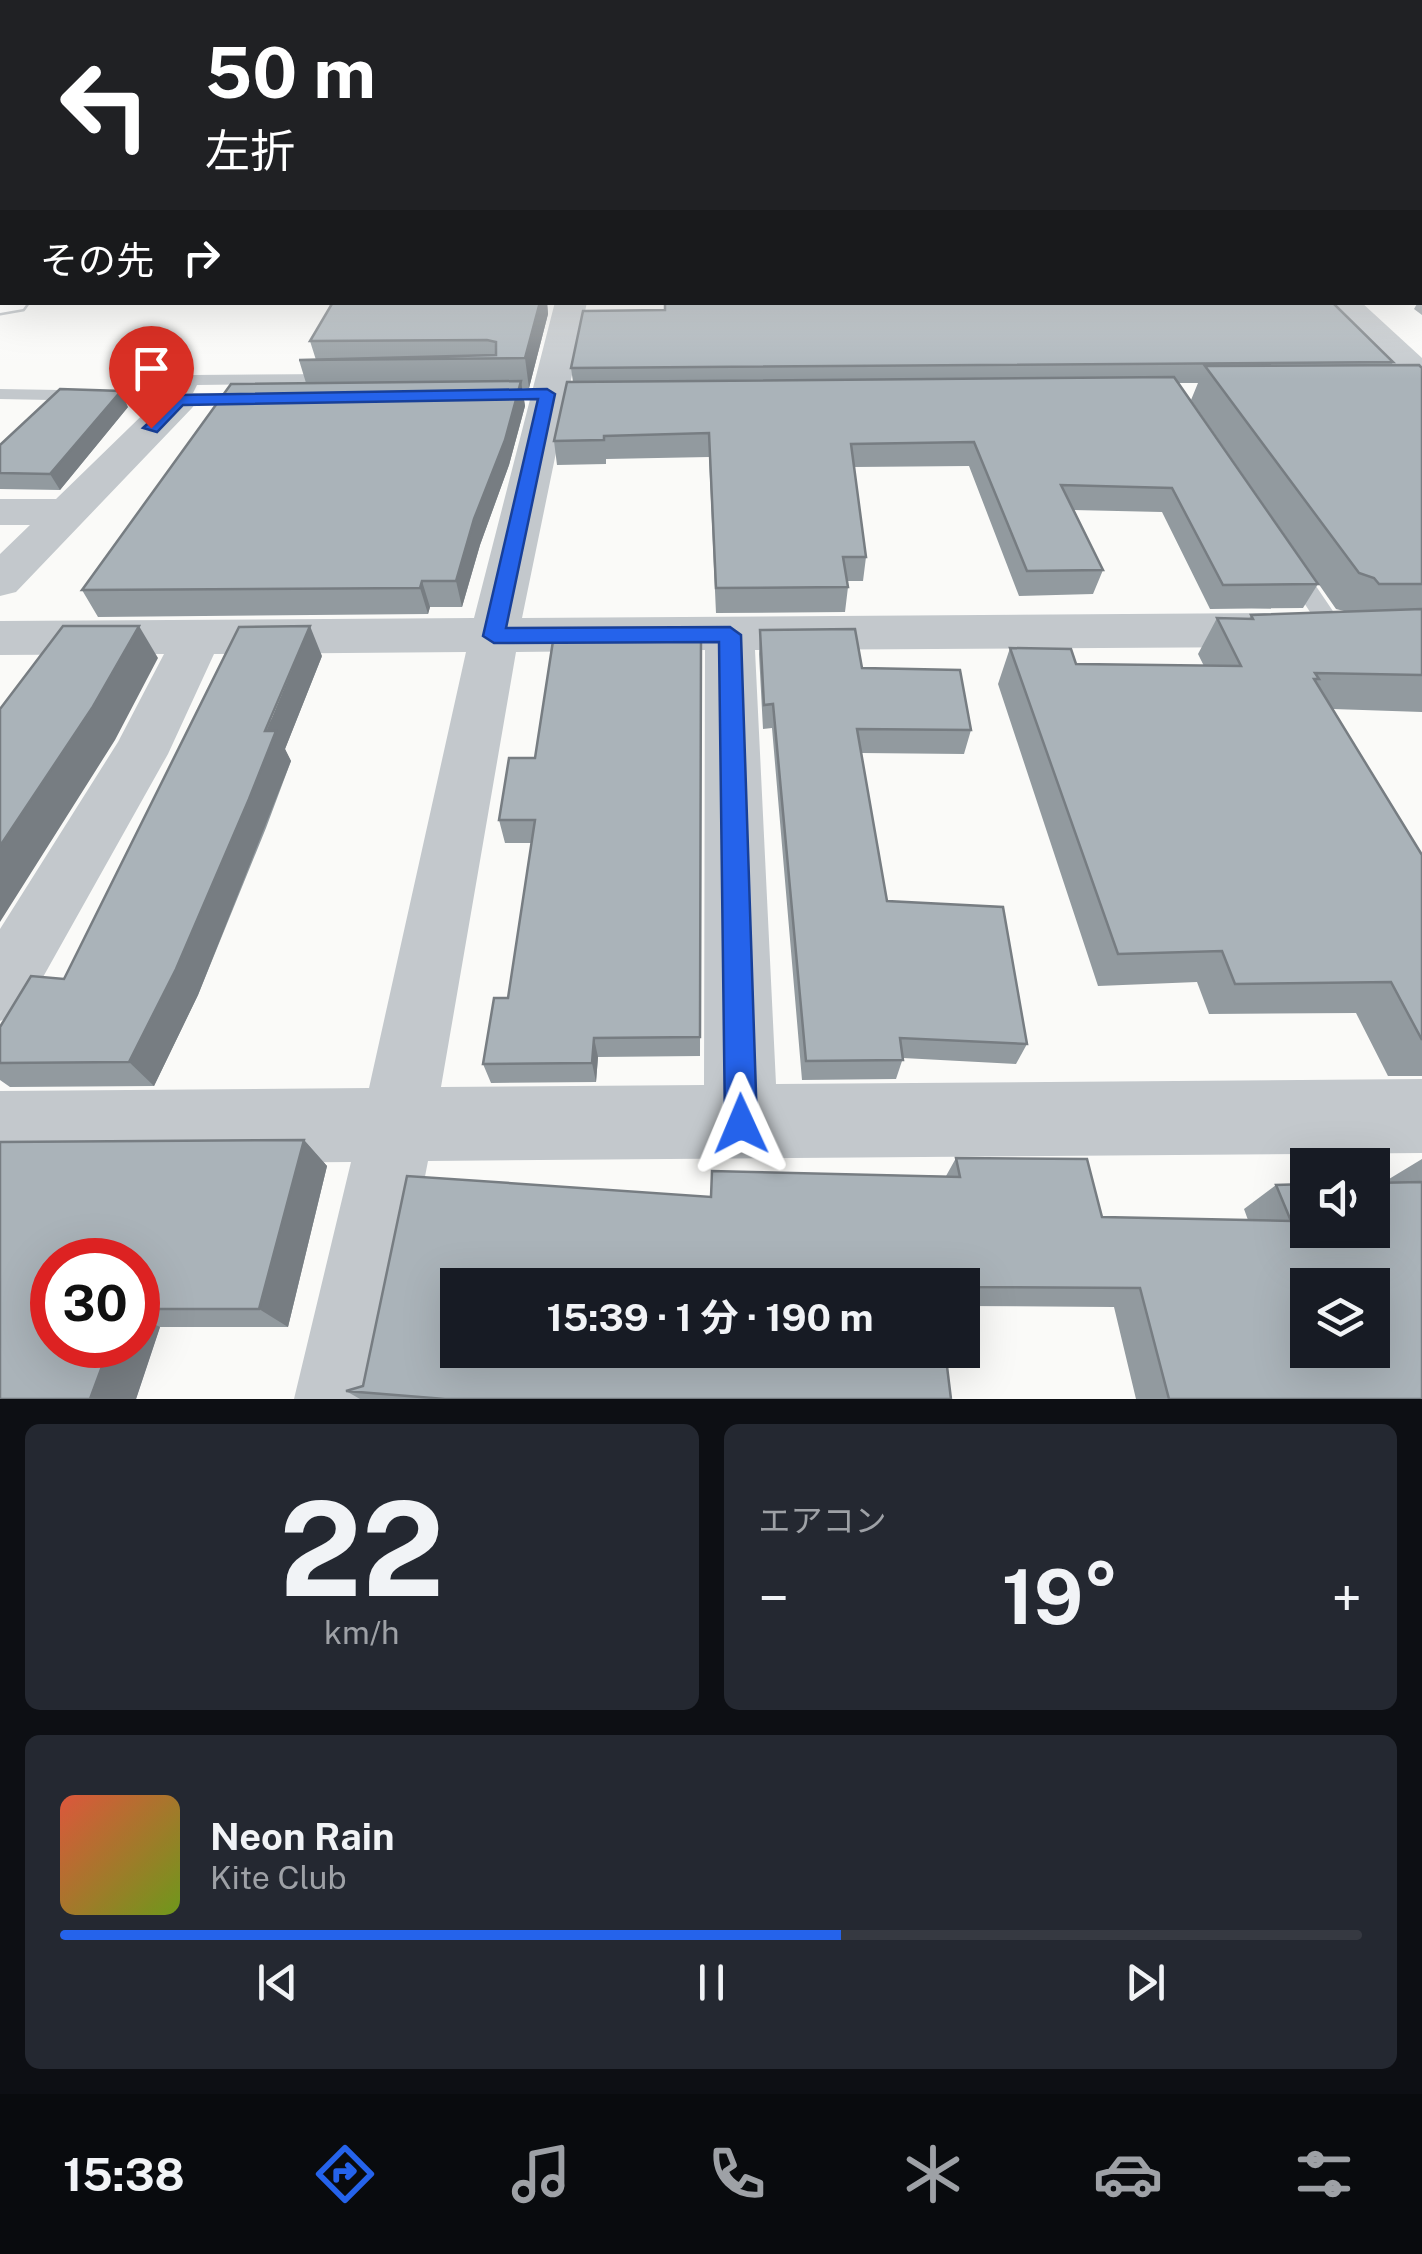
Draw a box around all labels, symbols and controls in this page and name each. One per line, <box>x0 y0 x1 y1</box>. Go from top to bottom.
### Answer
text: 50 m <box>205 31 376 114</box>
icon: left <box>40 40 170 170</box>
text: 左折 <box>205 124 295 177</box>
icon: right <box>174 230 229 285</box>
text: その先 <box>40 238 154 283</box>
pin <box>109 326 194 429</box>
icon: arrive <box>124 341 179 396</box>
position arrow <box>689 1072 793 1176</box>
map controls <box>1290 1148 1390 1368</box>
button: sound <box>1290 1148 1390 1248</box>
speed limit sign: 30 <box>30 1238 160 1368</box>
button: layers <box>1290 1268 1390 1368</box>
text: 15:39 · 1 分 · 190 m <box>546 1295 874 1340</box>
text: 22 <box>279 1473 444 1625</box>
text: エアコン <box>759 1502 887 1539</box>
text: 19° <box>1002 1553 1119 1641</box>
text: − <box>759 1566 789 1630</box>
text: + <box>1331 1566 1362 1630</box>
text: km/h <box>324 1614 399 1651</box>
text: Neon Rain <box>210 1814 394 1859</box>
text: Kite Club <box>210 1859 347 1896</box>
icon: previous <box>250 1955 305 2010</box>
icon: pause <box>684 1955 739 2010</box>
icon: next <box>1118 1955 1173 2010</box>
icon: directions <box>310 2139 380 2209</box>
icon: music <box>506 2139 576 2209</box>
icon: phone <box>702 2139 772 2209</box>
icon: climate <box>898 2139 968 2209</box>
icon: car <box>1093 2139 1163 2209</box>
icon: filters <box>1289 2139 1359 2209</box>
text: 15:38 <box>63 2148 185 2201</box>

